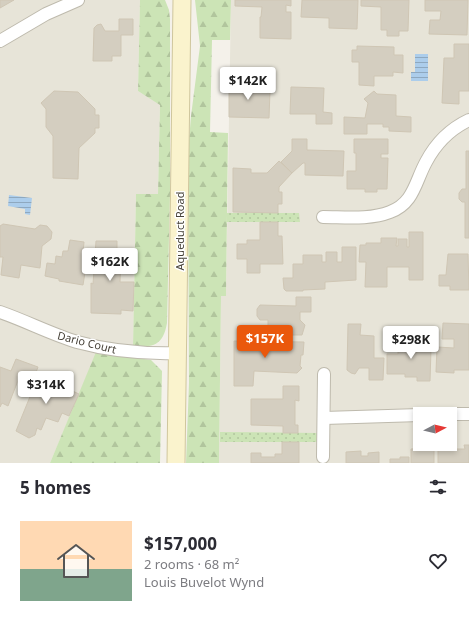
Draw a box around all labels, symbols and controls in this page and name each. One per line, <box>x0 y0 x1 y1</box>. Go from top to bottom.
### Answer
pin: $142K <box>220 67 276 101</box>
text: $142K <box>229 71 267 89</box>
street label: Aqueduct Road <box>172 192 187 270</box>
pin: $162K <box>82 248 138 282</box>
text: $162K <box>91 252 129 270</box>
pin: $157K <box>237 325 293 359</box>
pin: $298K <box>383 326 439 360</box>
street label: Dario Court <box>56 327 118 357</box>
text: $157K <box>246 329 284 347</box>
text: $298K <box>392 330 430 348</box>
pin: $314K <box>18 371 74 405</box>
text: $314K <box>27 375 65 393</box>
north arrow <box>413 407 457 451</box>
map controls <box>413 407 457 451</box>
text: 5 homes <box>20 476 91 499</box>
icon: filters <box>427 476 449 498</box>
text: $157,000 <box>144 532 217 555</box>
icon: home <box>52 537 100 585</box>
icon: heart <box>427 550 449 572</box>
text: 2 rooms · 68 m² <box>144 555 239 573</box>
text: Louis Buvelot Wynd <box>144 573 264 591</box>

